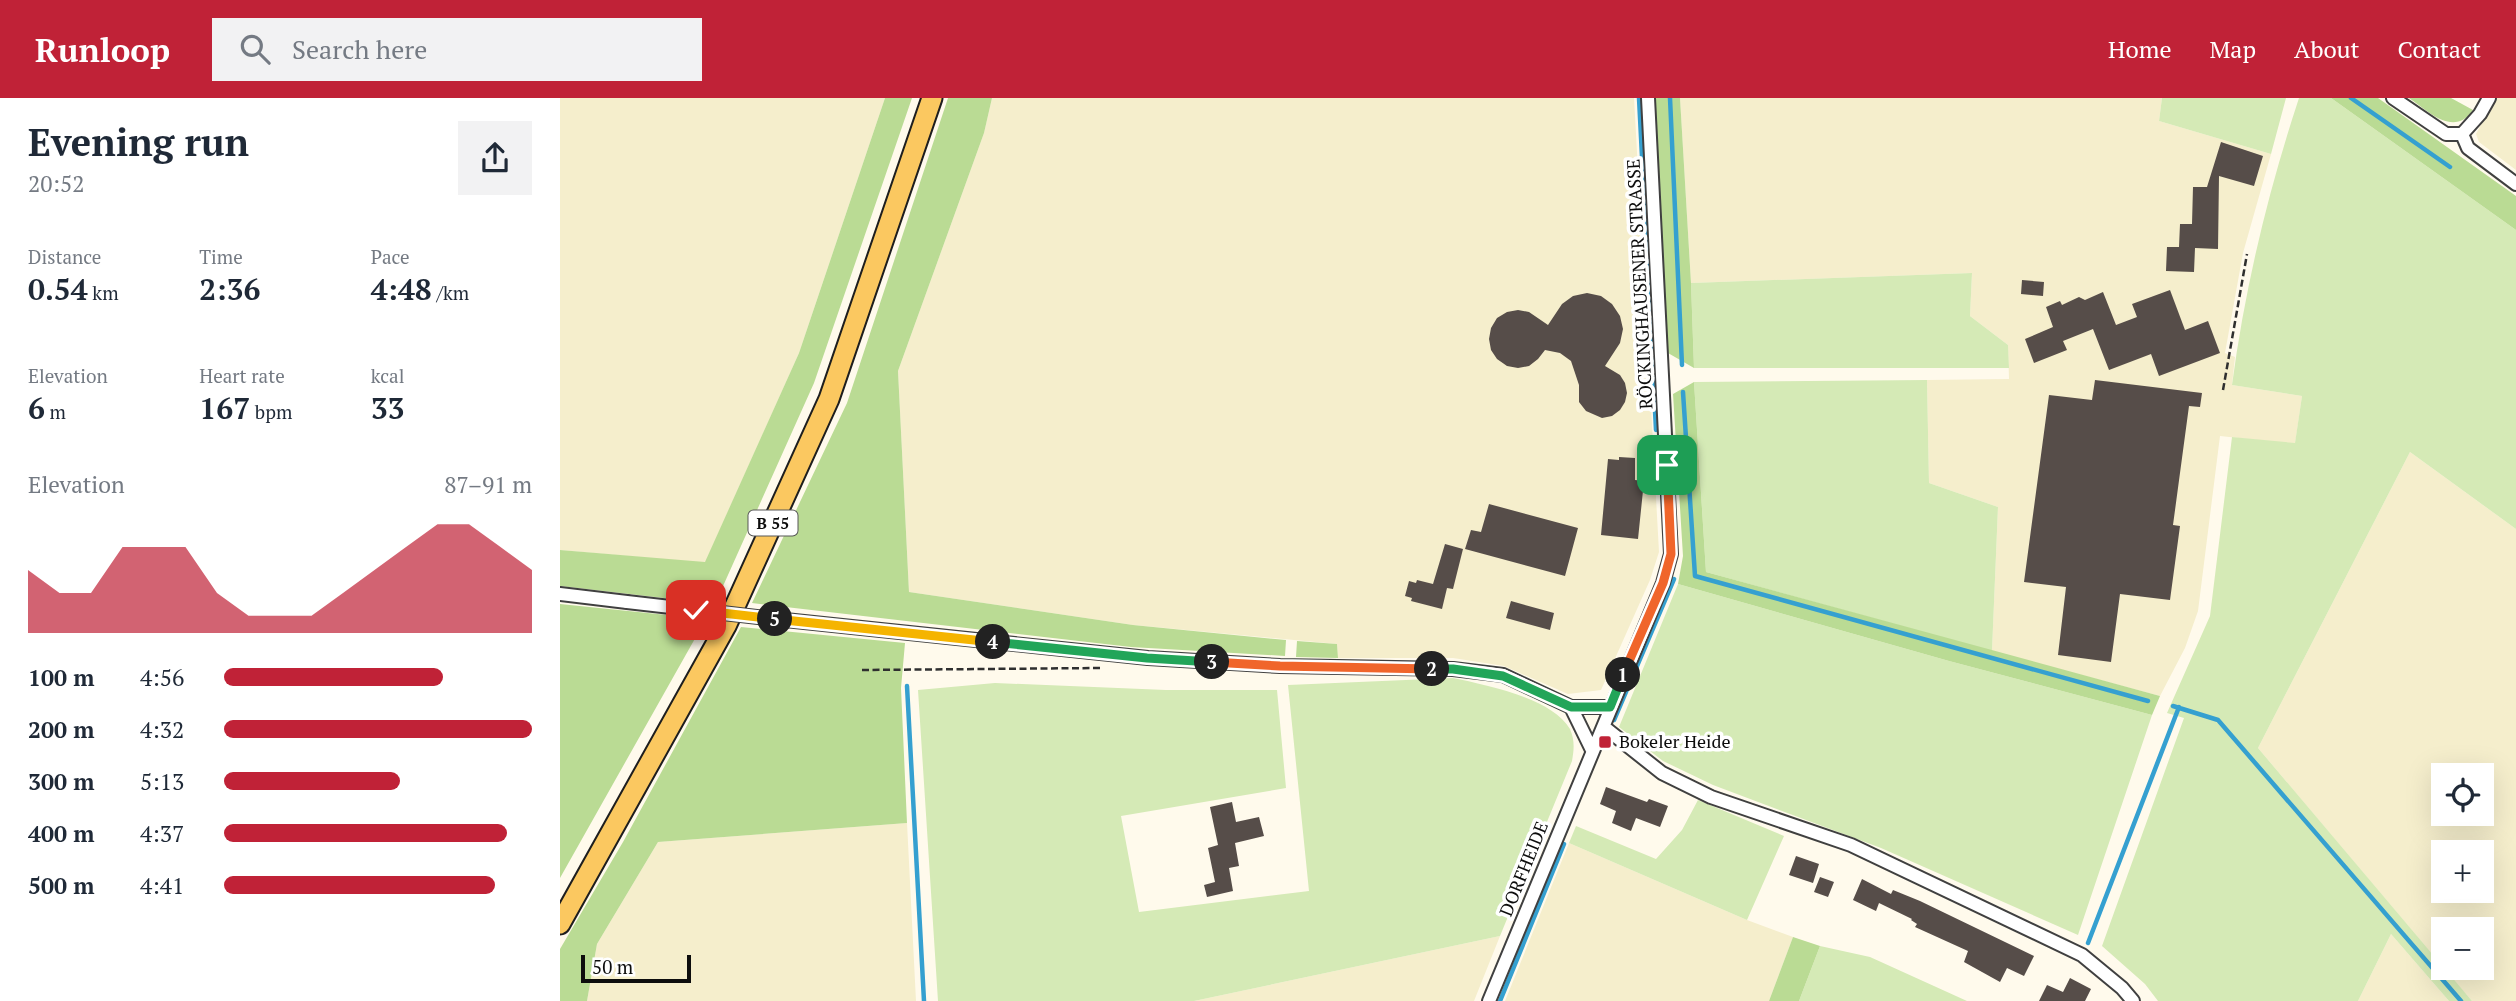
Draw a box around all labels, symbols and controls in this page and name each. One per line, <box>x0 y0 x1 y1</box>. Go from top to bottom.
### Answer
search box <box>212 18 702 81</box>
text: Runloop <box>35 28 170 71</box>
icon: search <box>236 30 274 68</box>
text: Search here <box>292 32 427 66</box>
text: Home <box>2108 33 2172 65</box>
text: Map <box>2210 33 2256 65</box>
text: About <box>2294 33 2360 65</box>
text: Contact <box>2398 33 2481 65</box>
text: Evening run <box>28 117 249 167</box>
button: share <box>458 121 532 195</box>
street label: RÖCKINGHAUSENER STRASSE <box>1620 158 1658 410</box>
text: 20:52 <box>28 168 85 199</box>
text: Distance <box>28 244 101 269</box>
text: Time <box>199 244 243 269</box>
text: Pace <box>371 244 410 269</box>
text: 0.54 <box>28 269 88 309</box>
text: 2:36 <box>199 269 260 309</box>
text: 4:48 <box>371 269 432 309</box>
text: km <box>88 280 119 305</box>
text: /km <box>432 280 469 305</box>
text: Elevation <box>28 363 108 388</box>
text: Heart rate <box>199 363 285 388</box>
text: kcal <box>371 363 404 388</box>
text: 6 <box>28 388 45 428</box>
text: 167 <box>199 388 250 428</box>
text: 33 <box>371 388 405 428</box>
text: m <box>45 399 66 424</box>
text: bpm <box>250 399 292 424</box>
pin <box>1637 435 1697 495</box>
icon: arrive <box>1648 446 1686 484</box>
text: Elevation <box>28 469 125 500</box>
text: 87–91 m <box>444 469 532 500</box>
road number: B 55 <box>748 510 798 536</box>
pin <box>666 580 726 640</box>
icon: check <box>677 591 715 629</box>
pin: 5 <box>758 602 792 636</box>
text: 5 <box>769 606 780 631</box>
pin: 4 <box>976 624 1010 660</box>
text: 4 <box>987 629 998 654</box>
pin: 3 <box>1194 644 1230 680</box>
text: 3 <box>1206 649 1217 674</box>
pin: 2 <box>1414 652 1450 686</box>
text: 2 <box>1426 656 1437 681</box>
pin: 1 <box>1606 658 1640 692</box>
text: 100 m <box>28 662 94 693</box>
text: 4:56 <box>140 662 184 693</box>
text: 1 <box>1617 662 1628 687</box>
text: 200 m <box>28 714 94 745</box>
text: 4:32 <box>140 714 184 745</box>
place label: Bokeler Heide <box>1619 729 1731 753</box>
marker: Bokeler Heide <box>1597 734 1613 750</box>
map controls <box>2431 763 2494 980</box>
button: locate <box>2431 763 2494 826</box>
text: 300 m <box>28 766 94 797</box>
text: 5:13 <box>140 766 184 797</box>
text: 400 m <box>28 818 94 849</box>
text: 4:37 <box>140 818 184 849</box>
street label: DORFHEIDE <box>1493 818 1553 920</box>
button: + <box>2431 840 2494 903</box>
text: 500 m <box>28 870 94 901</box>
text: 4:41 <box>140 870 184 901</box>
button: − <box>2431 917 2494 980</box>
scale bar <box>581 952 691 984</box>
text: 50 m <box>592 954 633 979</box>

